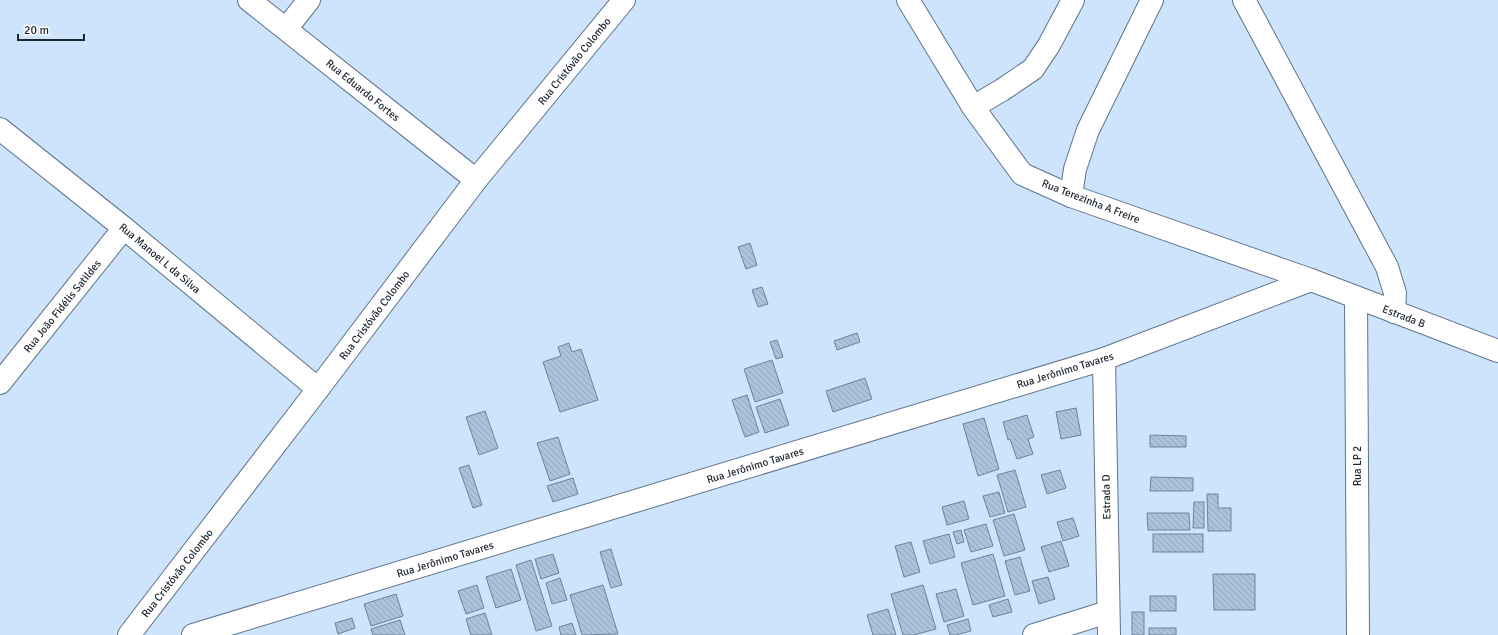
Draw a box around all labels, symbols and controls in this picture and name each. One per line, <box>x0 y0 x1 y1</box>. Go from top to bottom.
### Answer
street label: Rua Cristóvão Colombo <box>535 15 614 108</box>
scale bar <box>18 16 84 42</box>
text: 20 m <box>24 23 49 38</box>
street label: Rua Eduardo Fortes <box>323 57 402 124</box>
street label: Rua Terezinha A Freire <box>1040 177 1142 226</box>
street label: Rua Manoel L da Silva <box>116 221 203 297</box>
street label: Rua João Fidélis Satildes <box>21 257 104 355</box>
street label: Rua Cristóvão Colombo <box>337 268 412 363</box>
street label: Estrada B <box>1381 302 1427 331</box>
street label: Rua Jerônimo Tavares <box>1015 349 1116 391</box>
street label: Rua Jerônimo Tavares <box>705 444 806 486</box>
street label: Rua LP 2 <box>1351 446 1364 486</box>
street label: Estrada D <box>1100 474 1113 520</box>
street label: Rua Cristóvão Colombo <box>139 526 216 620</box>
street label: Rua Jerônimo Tavares <box>395 538 496 580</box>

